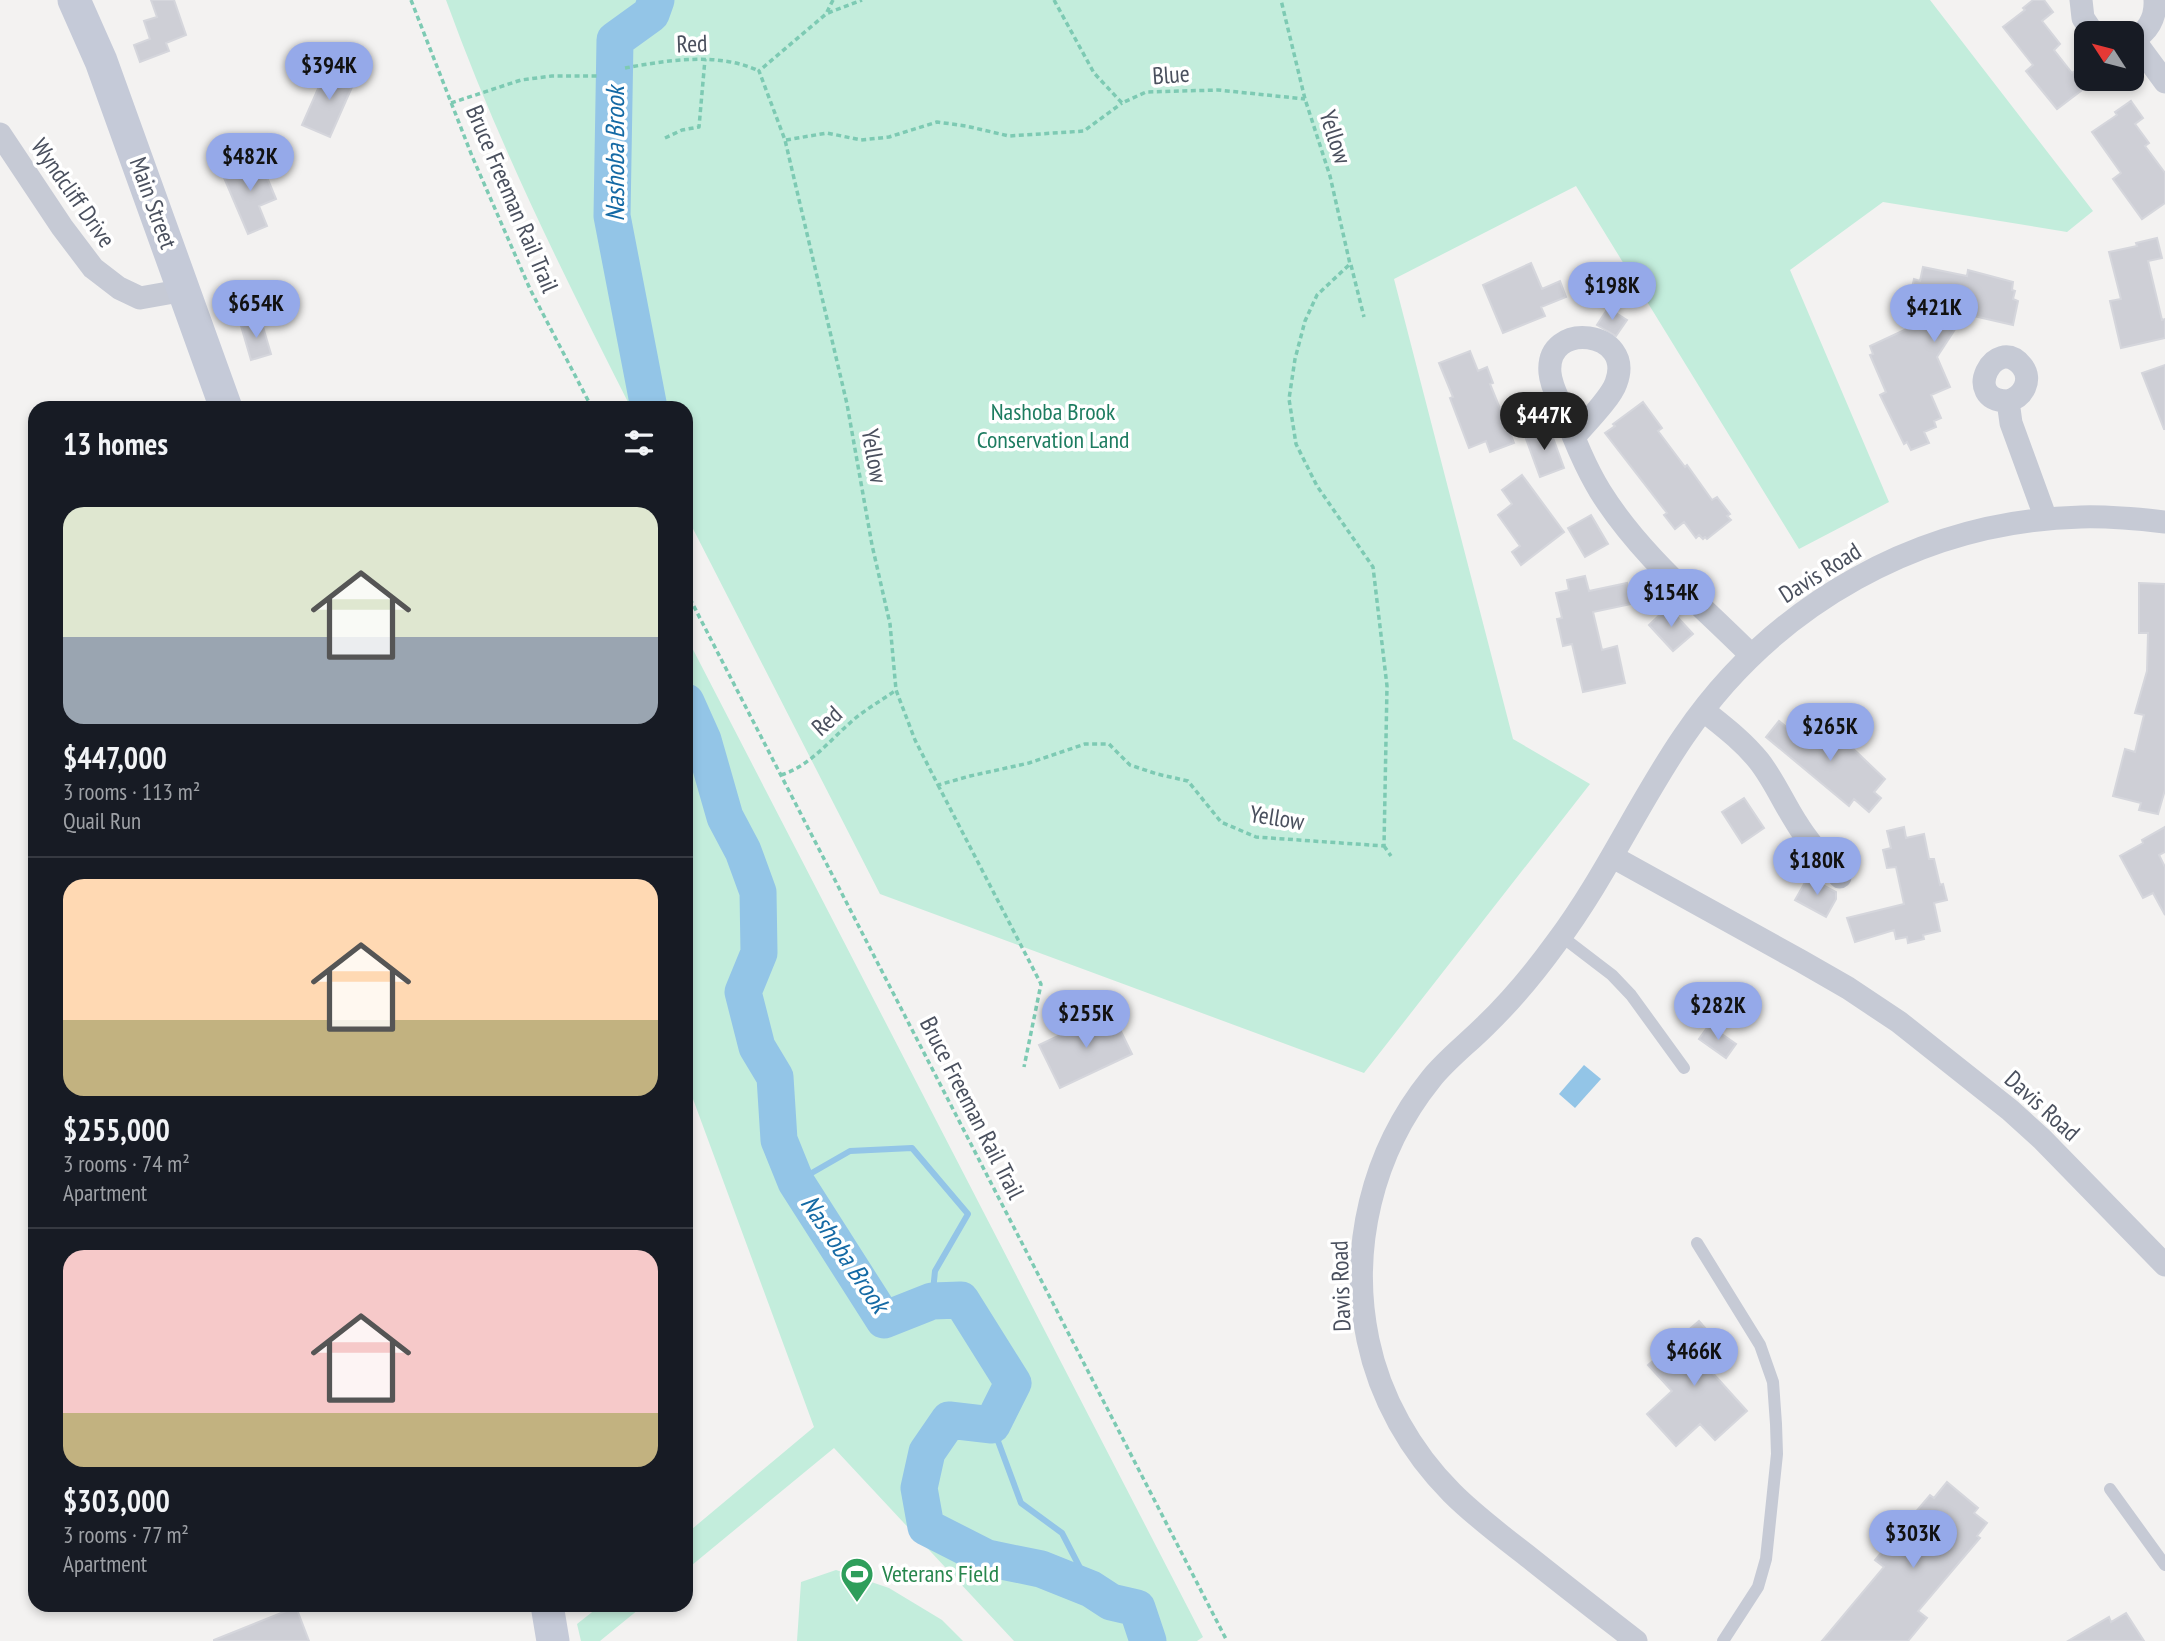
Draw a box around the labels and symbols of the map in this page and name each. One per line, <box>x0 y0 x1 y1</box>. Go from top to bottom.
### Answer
north arrow <box>2074 21 2144 91</box>
street label: Red <box>676 27 708 60</box>
pin: $394K <box>280 42 378 102</box>
street label: Blue <box>1151 58 1191 91</box>
water label: Nashoba Brook <box>598 84 631 221</box>
street label: Bruce Freeman Rail Trail <box>459 100 566 297</box>
street label: Yellow <box>1312 106 1359 168</box>
street label: Wyndcliff Drive <box>25 132 122 253</box>
pin: $482K <box>201 134 299 193</box>
street label: Main Street <box>123 153 184 253</box>
pin: $198K <box>1563 262 1661 322</box>
pin: $654K <box>207 280 305 340</box>
pin: $421K <box>1885 284 1983 344</box>
pin: $447K <box>1495 392 1593 452</box>
park label: Nashoba Brook Conservation Land <box>977 396 1129 455</box>
street label: Yellow <box>854 426 895 486</box>
street label: Davis Road <box>1773 535 1866 610</box>
pin: $154K <box>1622 570 1720 629</box>
street label: Red <box>805 699 849 742</box>
pin: $265K <box>1781 704 1879 763</box>
street label: Yellow <box>1248 798 1307 837</box>
pin: $180K <box>1768 838 1866 897</box>
pin: $282K <box>1669 982 1767 1042</box>
pin: $255K <box>1037 990 1135 1050</box>
street label: Bruce Freeman Rail Trail <box>913 1011 1032 1204</box>
street label: Davis Road <box>1998 1064 2086 1148</box>
water label: Nashoba Brook <box>794 1189 898 1321</box>
street label: Davis Road <box>1323 1240 1358 1332</box>
pin: $466K <box>1645 1328 1743 1388</box>
pin: $303K <box>1864 1510 1962 1570</box>
sports icon: Veterans Field <box>838 1555 876 1604</box>
place label: Veterans Field <box>881 1558 999 1589</box>

